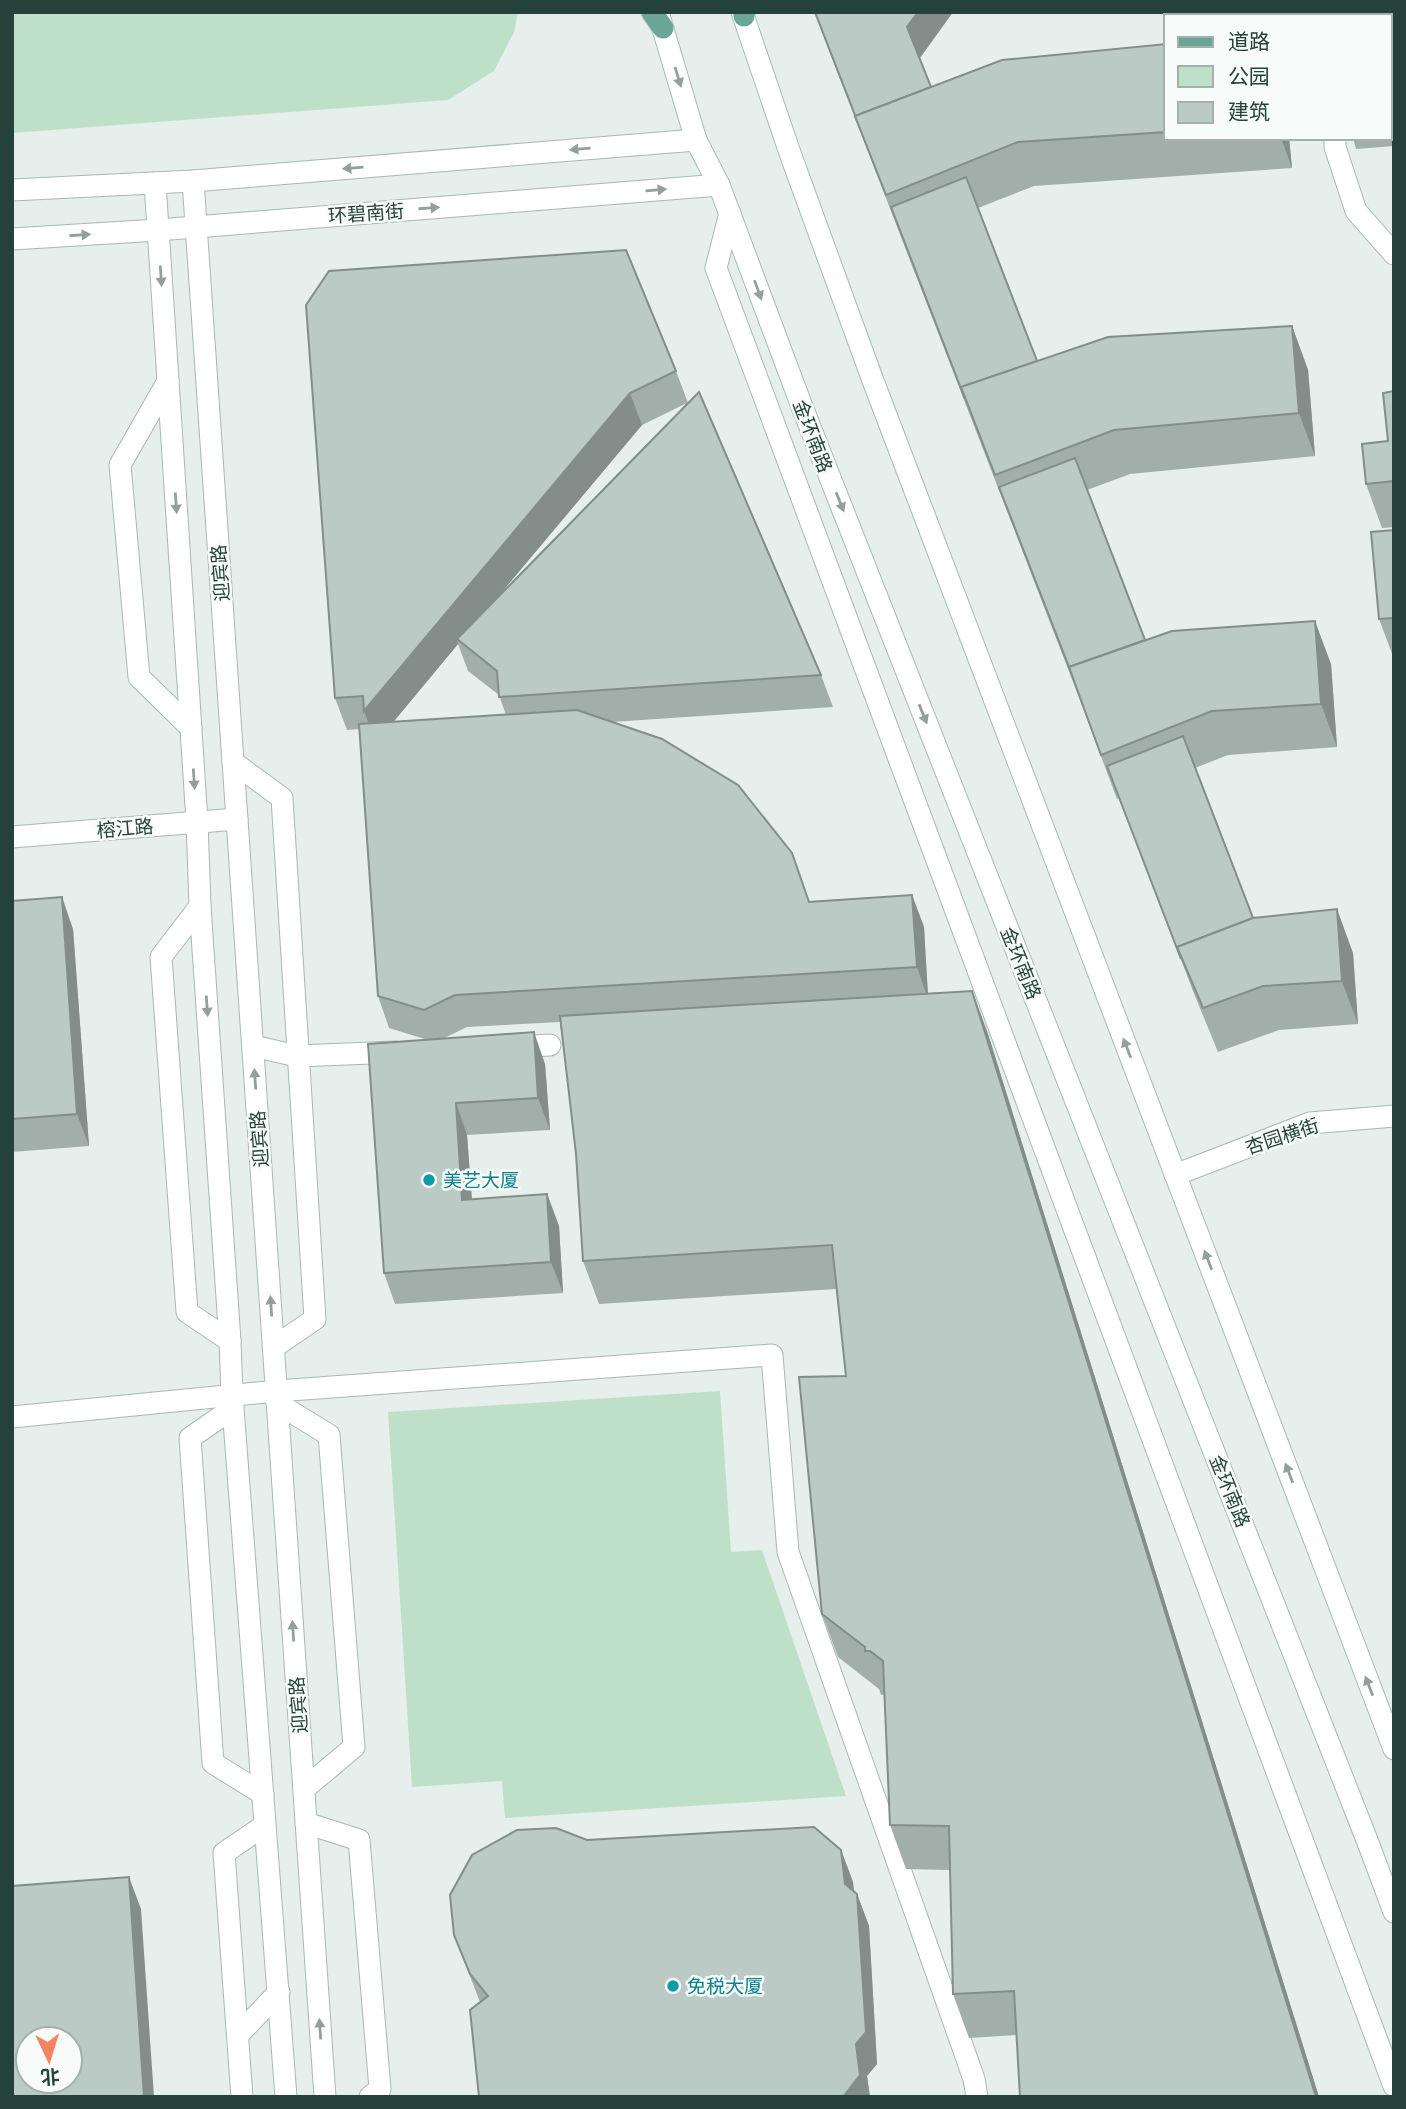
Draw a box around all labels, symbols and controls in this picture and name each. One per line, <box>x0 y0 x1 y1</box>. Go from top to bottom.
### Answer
legend <box>1164 14 1392 140</box>
text: 道路 <box>1228 27 1270 56</box>
text: 公园 <box>1228 62 1270 91</box>
one-way arrow <box>673 67 684 89</box>
text: 建筑 <box>1228 97 1270 126</box>
one-way arrow <box>568 144 590 155</box>
one-way arrow <box>342 163 364 174</box>
one-way arrow <box>645 184 667 195</box>
street label: 环碧南街 <box>327 197 405 230</box>
one-way arrow <box>419 202 441 213</box>
one-way arrow <box>70 229 92 240</box>
one-way arrow <box>156 265 167 287</box>
one-way arrow <box>753 279 764 300</box>
street label: 金环南路 <box>786 396 839 477</box>
one-way arrow <box>171 492 182 514</box>
one-way arrow <box>834 492 845 513</box>
street label: 迎宾路 <box>205 544 236 602</box>
one-way arrow <box>918 703 929 724</box>
one-way arrow <box>189 768 200 790</box>
street label: 榕江路 <box>95 813 155 844</box>
street label: 金环南路 <box>994 923 1047 1003</box>
one-way arrow <box>202 995 213 1017</box>
one-way arrow <box>1121 1037 1132 1058</box>
one-way arrow <box>249 1068 260 1090</box>
street label: 迎宾路 <box>244 1110 275 1168</box>
street label: 杏园横街 <box>1242 1112 1322 1161</box>
place label: 美艺大厦 <box>443 1167 519 1194</box>
marker: 美艺大厦 <box>421 1172 437 1188</box>
one-way arrow <box>1202 1250 1213 1271</box>
one-way arrow <box>265 1295 276 1317</box>
street label: 金环南路 <box>1203 1451 1256 1531</box>
one-way arrow <box>1283 1462 1294 1483</box>
one-way arrow <box>287 1619 298 1641</box>
one-way arrow <box>1364 1675 1375 1696</box>
street label: 迎宾路 <box>283 1676 314 1734</box>
place label: 免税大厦 <box>687 1973 763 2000</box>
marker: 免税大厦 <box>665 1978 681 1994</box>
one-way arrow <box>314 2017 325 2039</box>
north arrow <box>14 2025 84 2095</box>
text: 北 <box>40 2062 61 2091</box>

